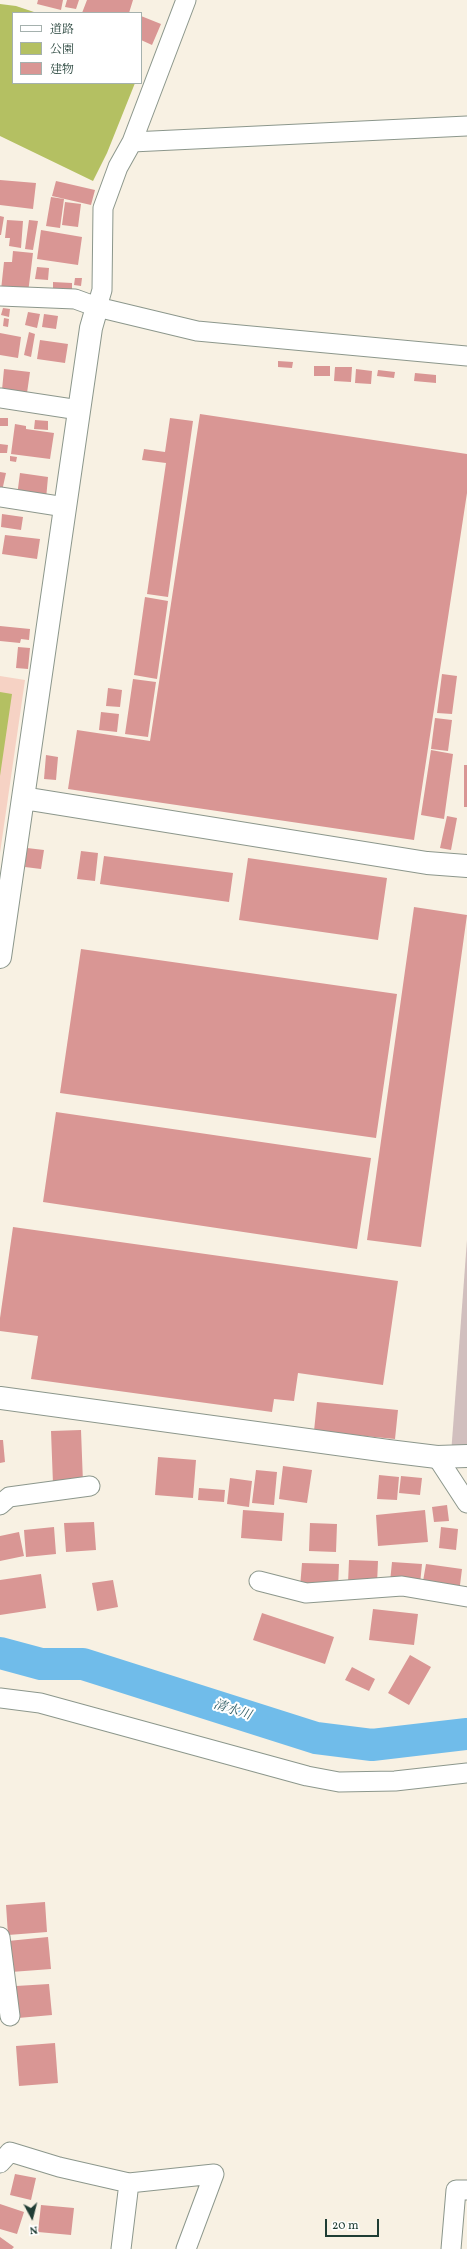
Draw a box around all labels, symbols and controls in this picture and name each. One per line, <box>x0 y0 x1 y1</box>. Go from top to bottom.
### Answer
legend <box>12 12 142 84</box>
text: 道路 <box>50 22 74 38</box>
text: 公園 <box>50 42 74 58</box>
text: 建物 <box>50 62 74 78</box>
water label: 清水川 <box>211 1698 253 1724</box>
north arrow <box>12 2197 52 2237</box>
scale bar <box>327 2211 381 2237</box>
text: 20 m <box>332 2218 359 2234</box>
text: N <box>29 2221 38 2237</box>

